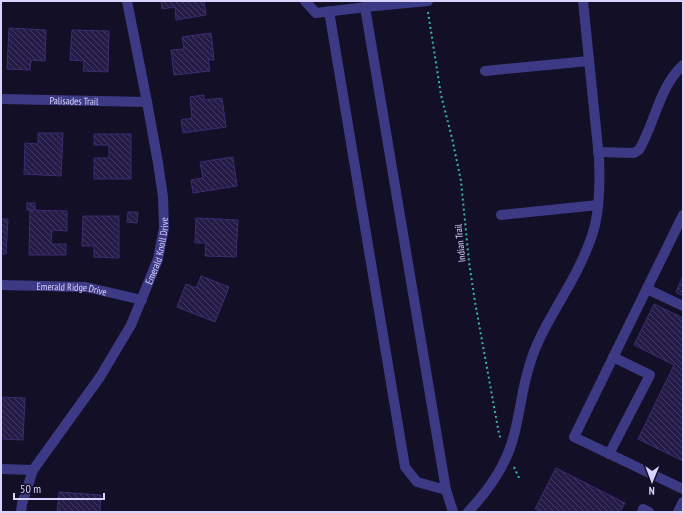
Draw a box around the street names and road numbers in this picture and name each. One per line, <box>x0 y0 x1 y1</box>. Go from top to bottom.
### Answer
street label: Palisades Trail <box>49 93 99 108</box>
street label: Emerald Knoll Drive <box>142 217 171 286</box>
street label: Indian Trail <box>451 223 468 263</box>
street label: Emerald Ridge Drive <box>37 279 108 298</box>

